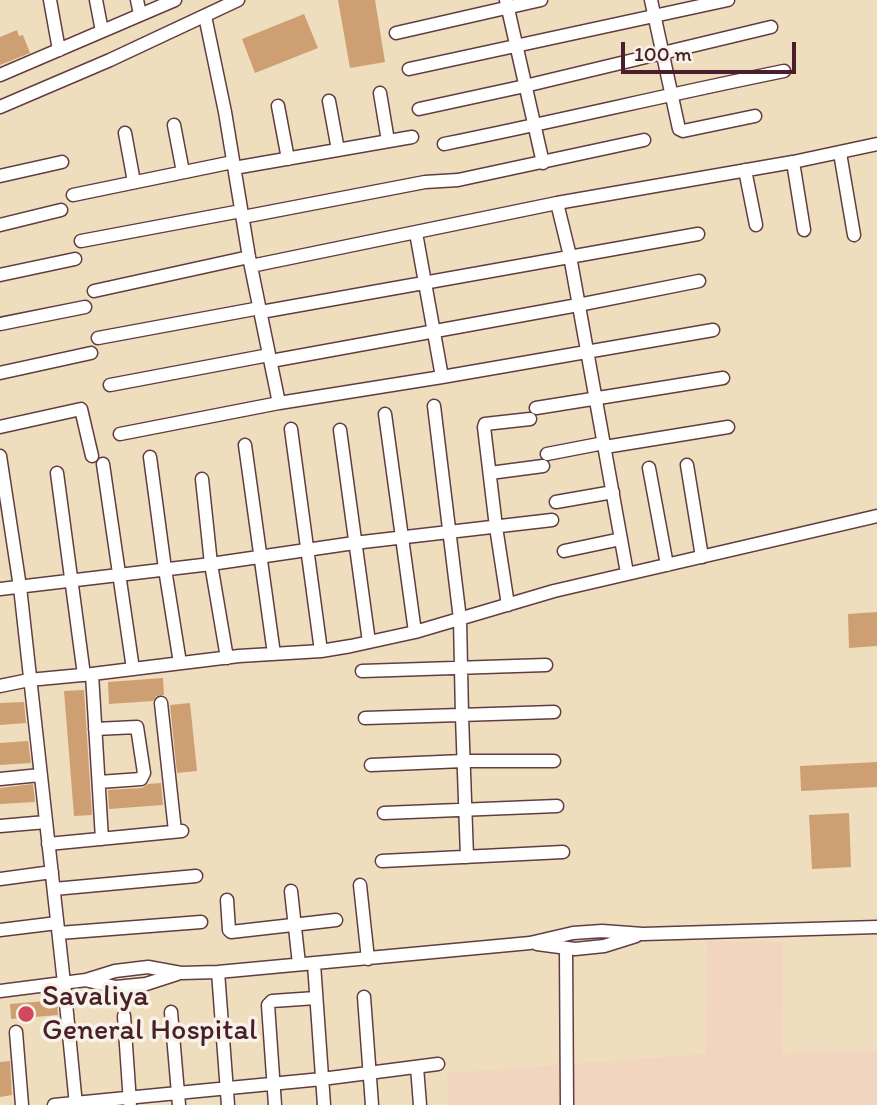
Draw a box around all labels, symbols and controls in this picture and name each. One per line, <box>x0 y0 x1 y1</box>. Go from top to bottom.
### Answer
scale bar <box>625 28 800 72</box>
text: 100 m <box>634 41 692 66</box>
place label: Savaliya General Hospital <box>42 979 258 1050</box>
marker: Savaliya General Hospital <box>16 1004 36 1024</box>

